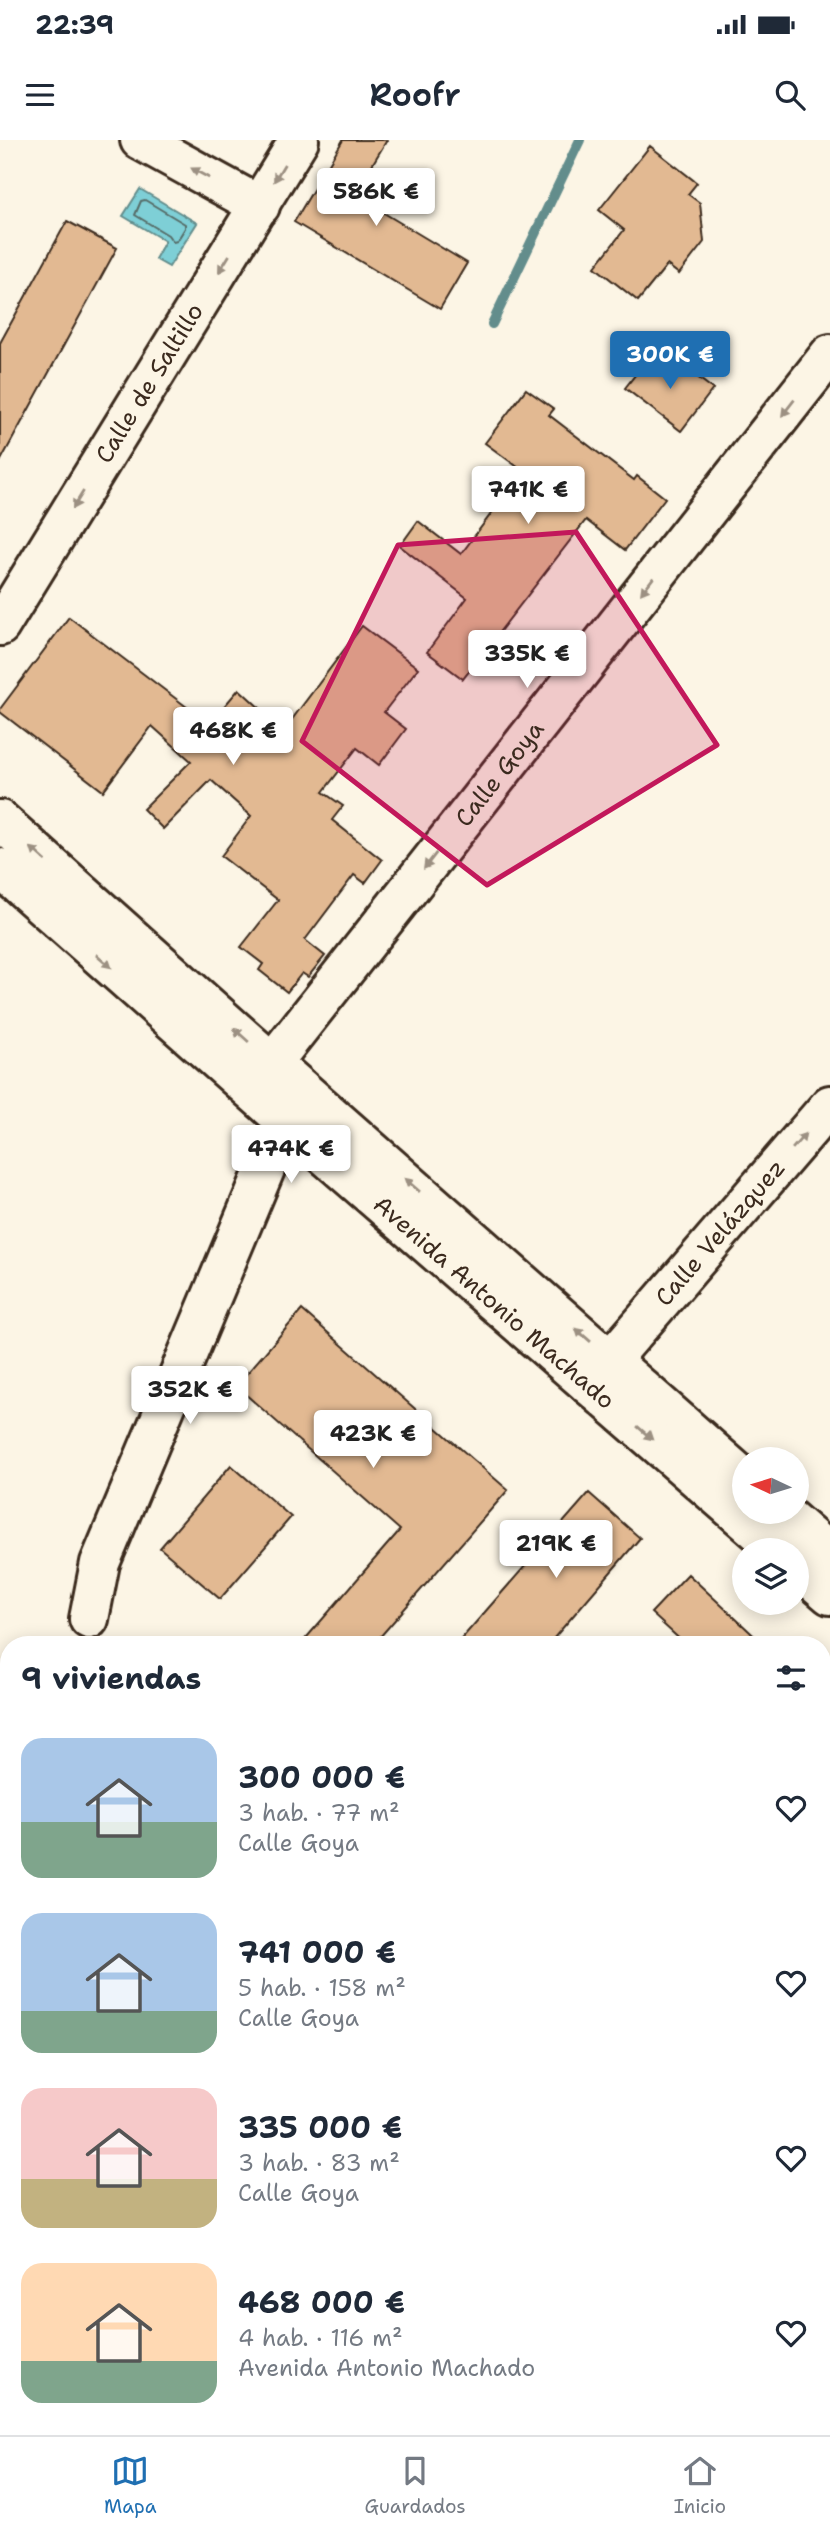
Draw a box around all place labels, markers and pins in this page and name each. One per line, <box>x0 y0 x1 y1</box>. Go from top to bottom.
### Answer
pin: 586K € <box>319 168 433 228</box>
pin: 300K € <box>613 331 727 391</box>
pin: 741K € <box>471 466 585 526</box>
pin: 335K € <box>470 630 584 690</box>
pin: 468K € <box>176 708 290 767</box>
pin: 474K € <box>234 1126 348 1185</box>
pin: 352K € <box>133 1366 247 1426</box>
pin: 423K € <box>316 1410 430 1470</box>
pin: 219K € <box>499 1520 613 1580</box>

